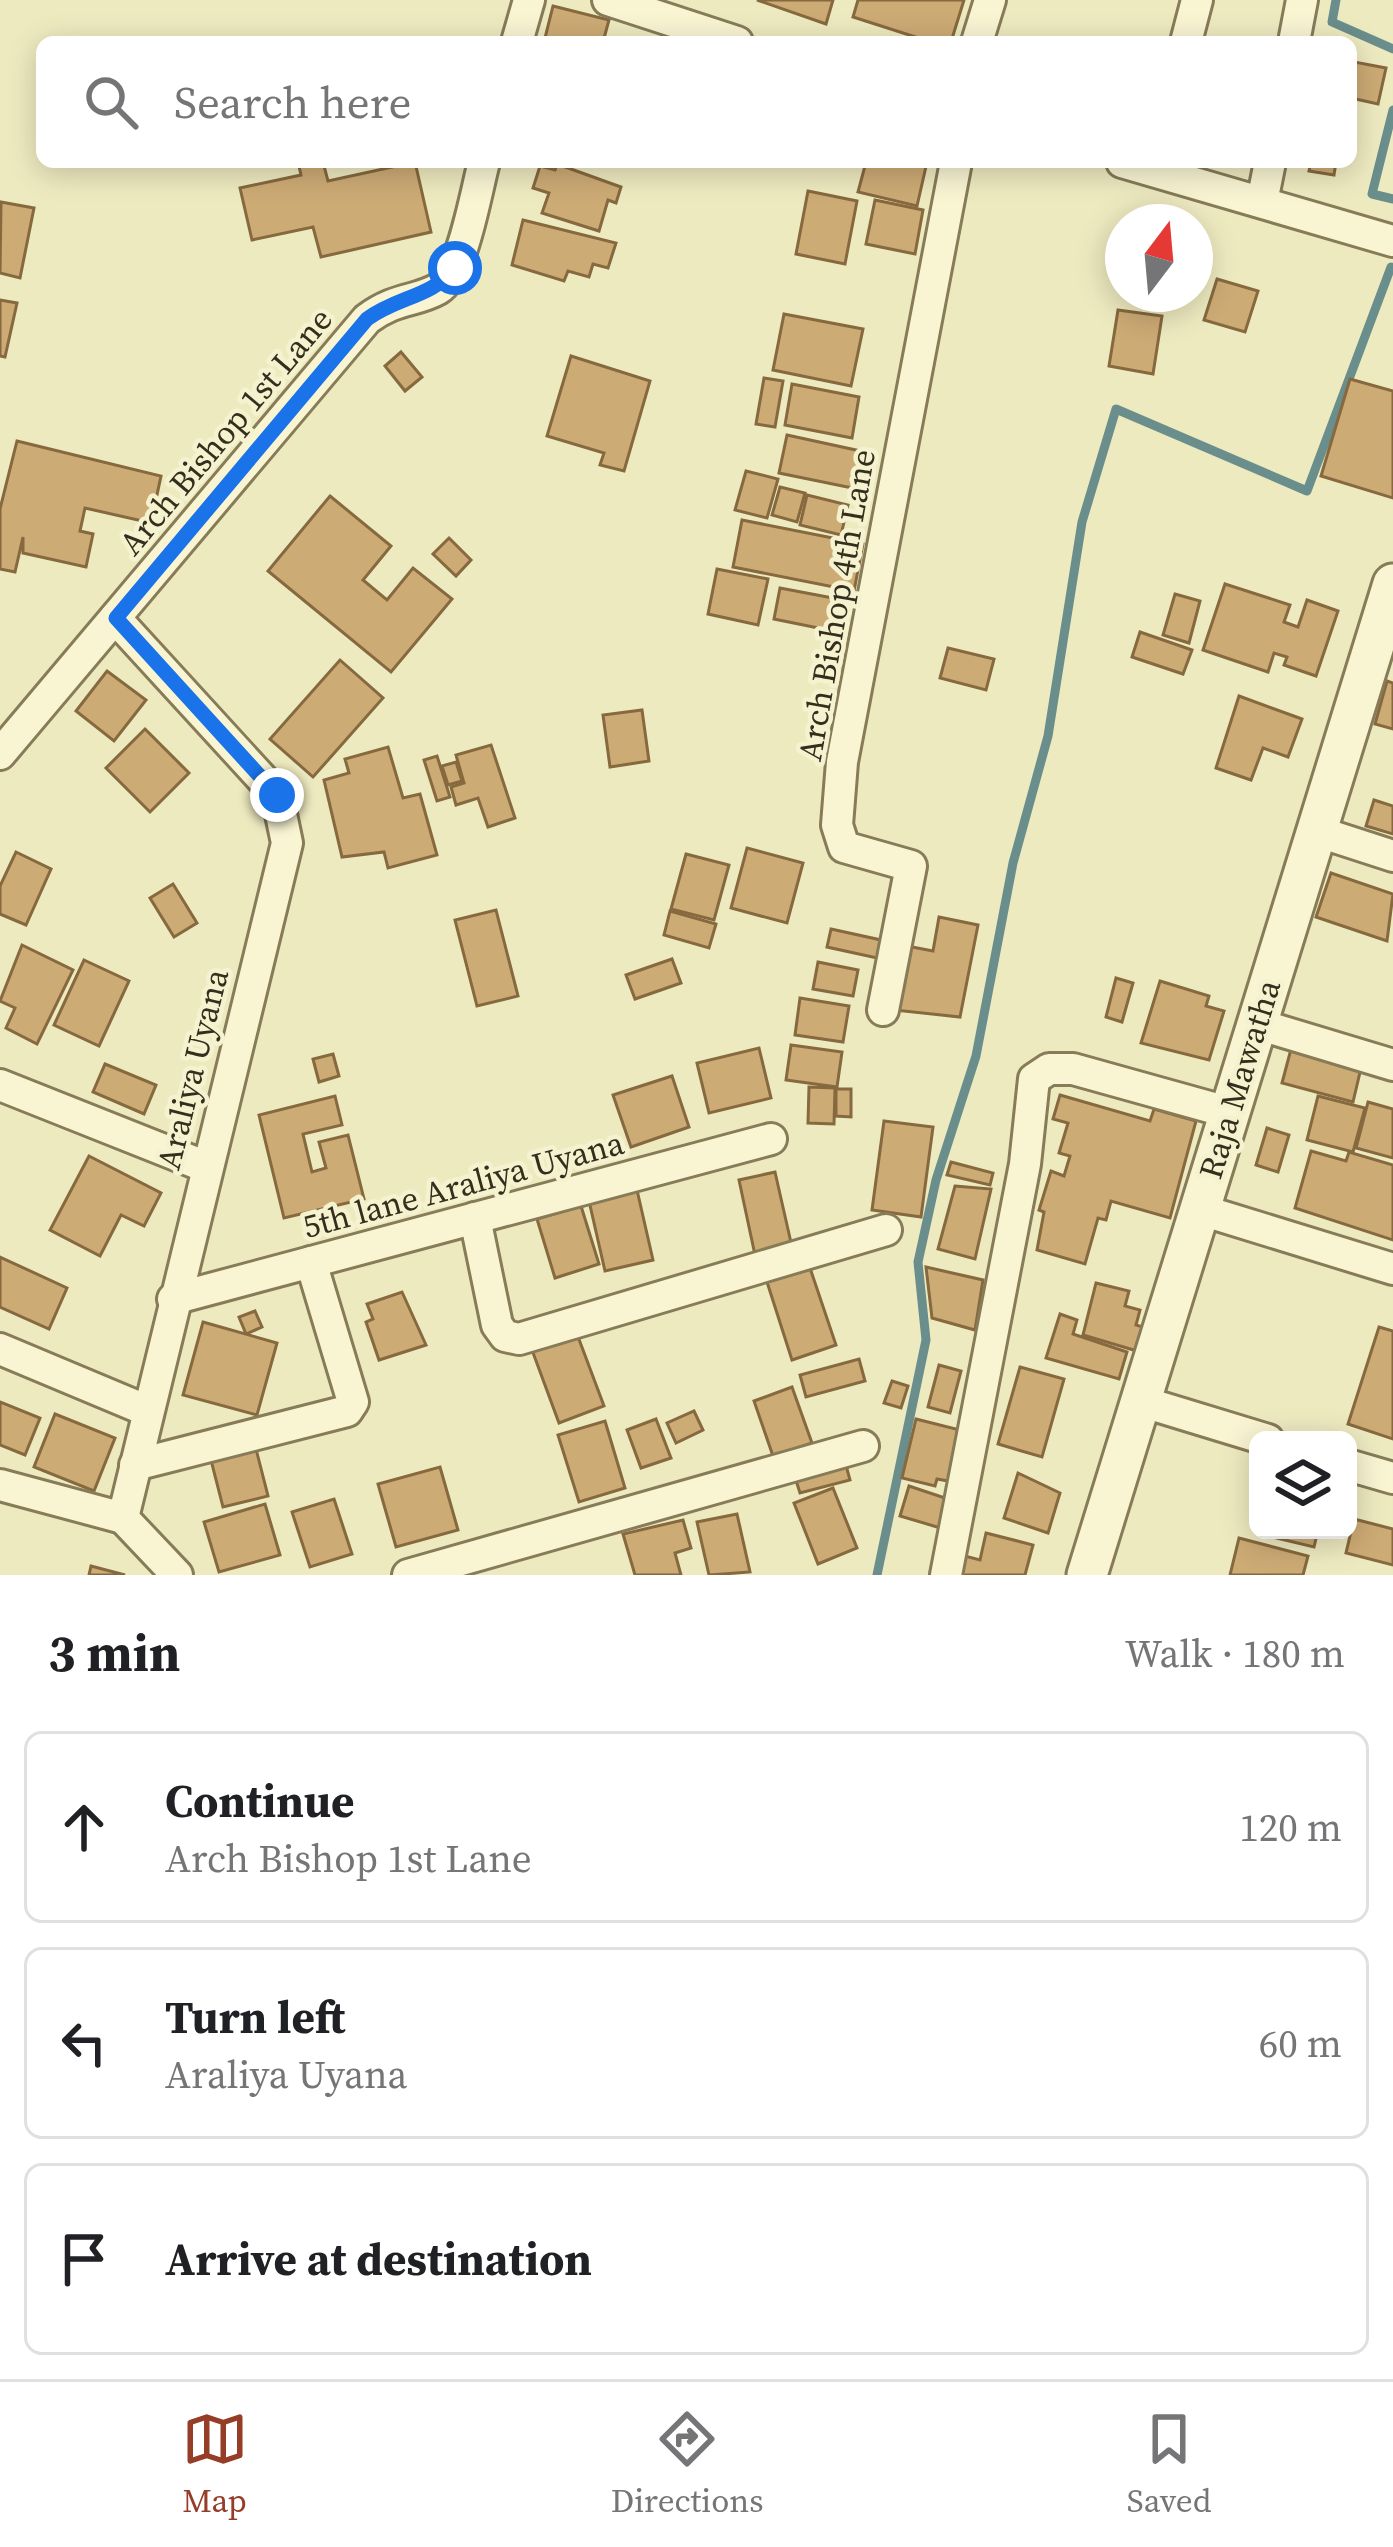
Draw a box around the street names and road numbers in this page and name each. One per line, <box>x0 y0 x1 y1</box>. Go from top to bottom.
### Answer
street label: Arch Bishop 1st Lane <box>108 298 342 565</box>
street label: Arch Bishop 4th Lane <box>787 446 886 765</box>
street label: Araliya Uyana <box>146 964 239 1174</box>
street label: Raja Mawatha <box>1188 974 1291 1184</box>
street label: 5th lane Araliya Uyana <box>298 1120 629 1249</box>

